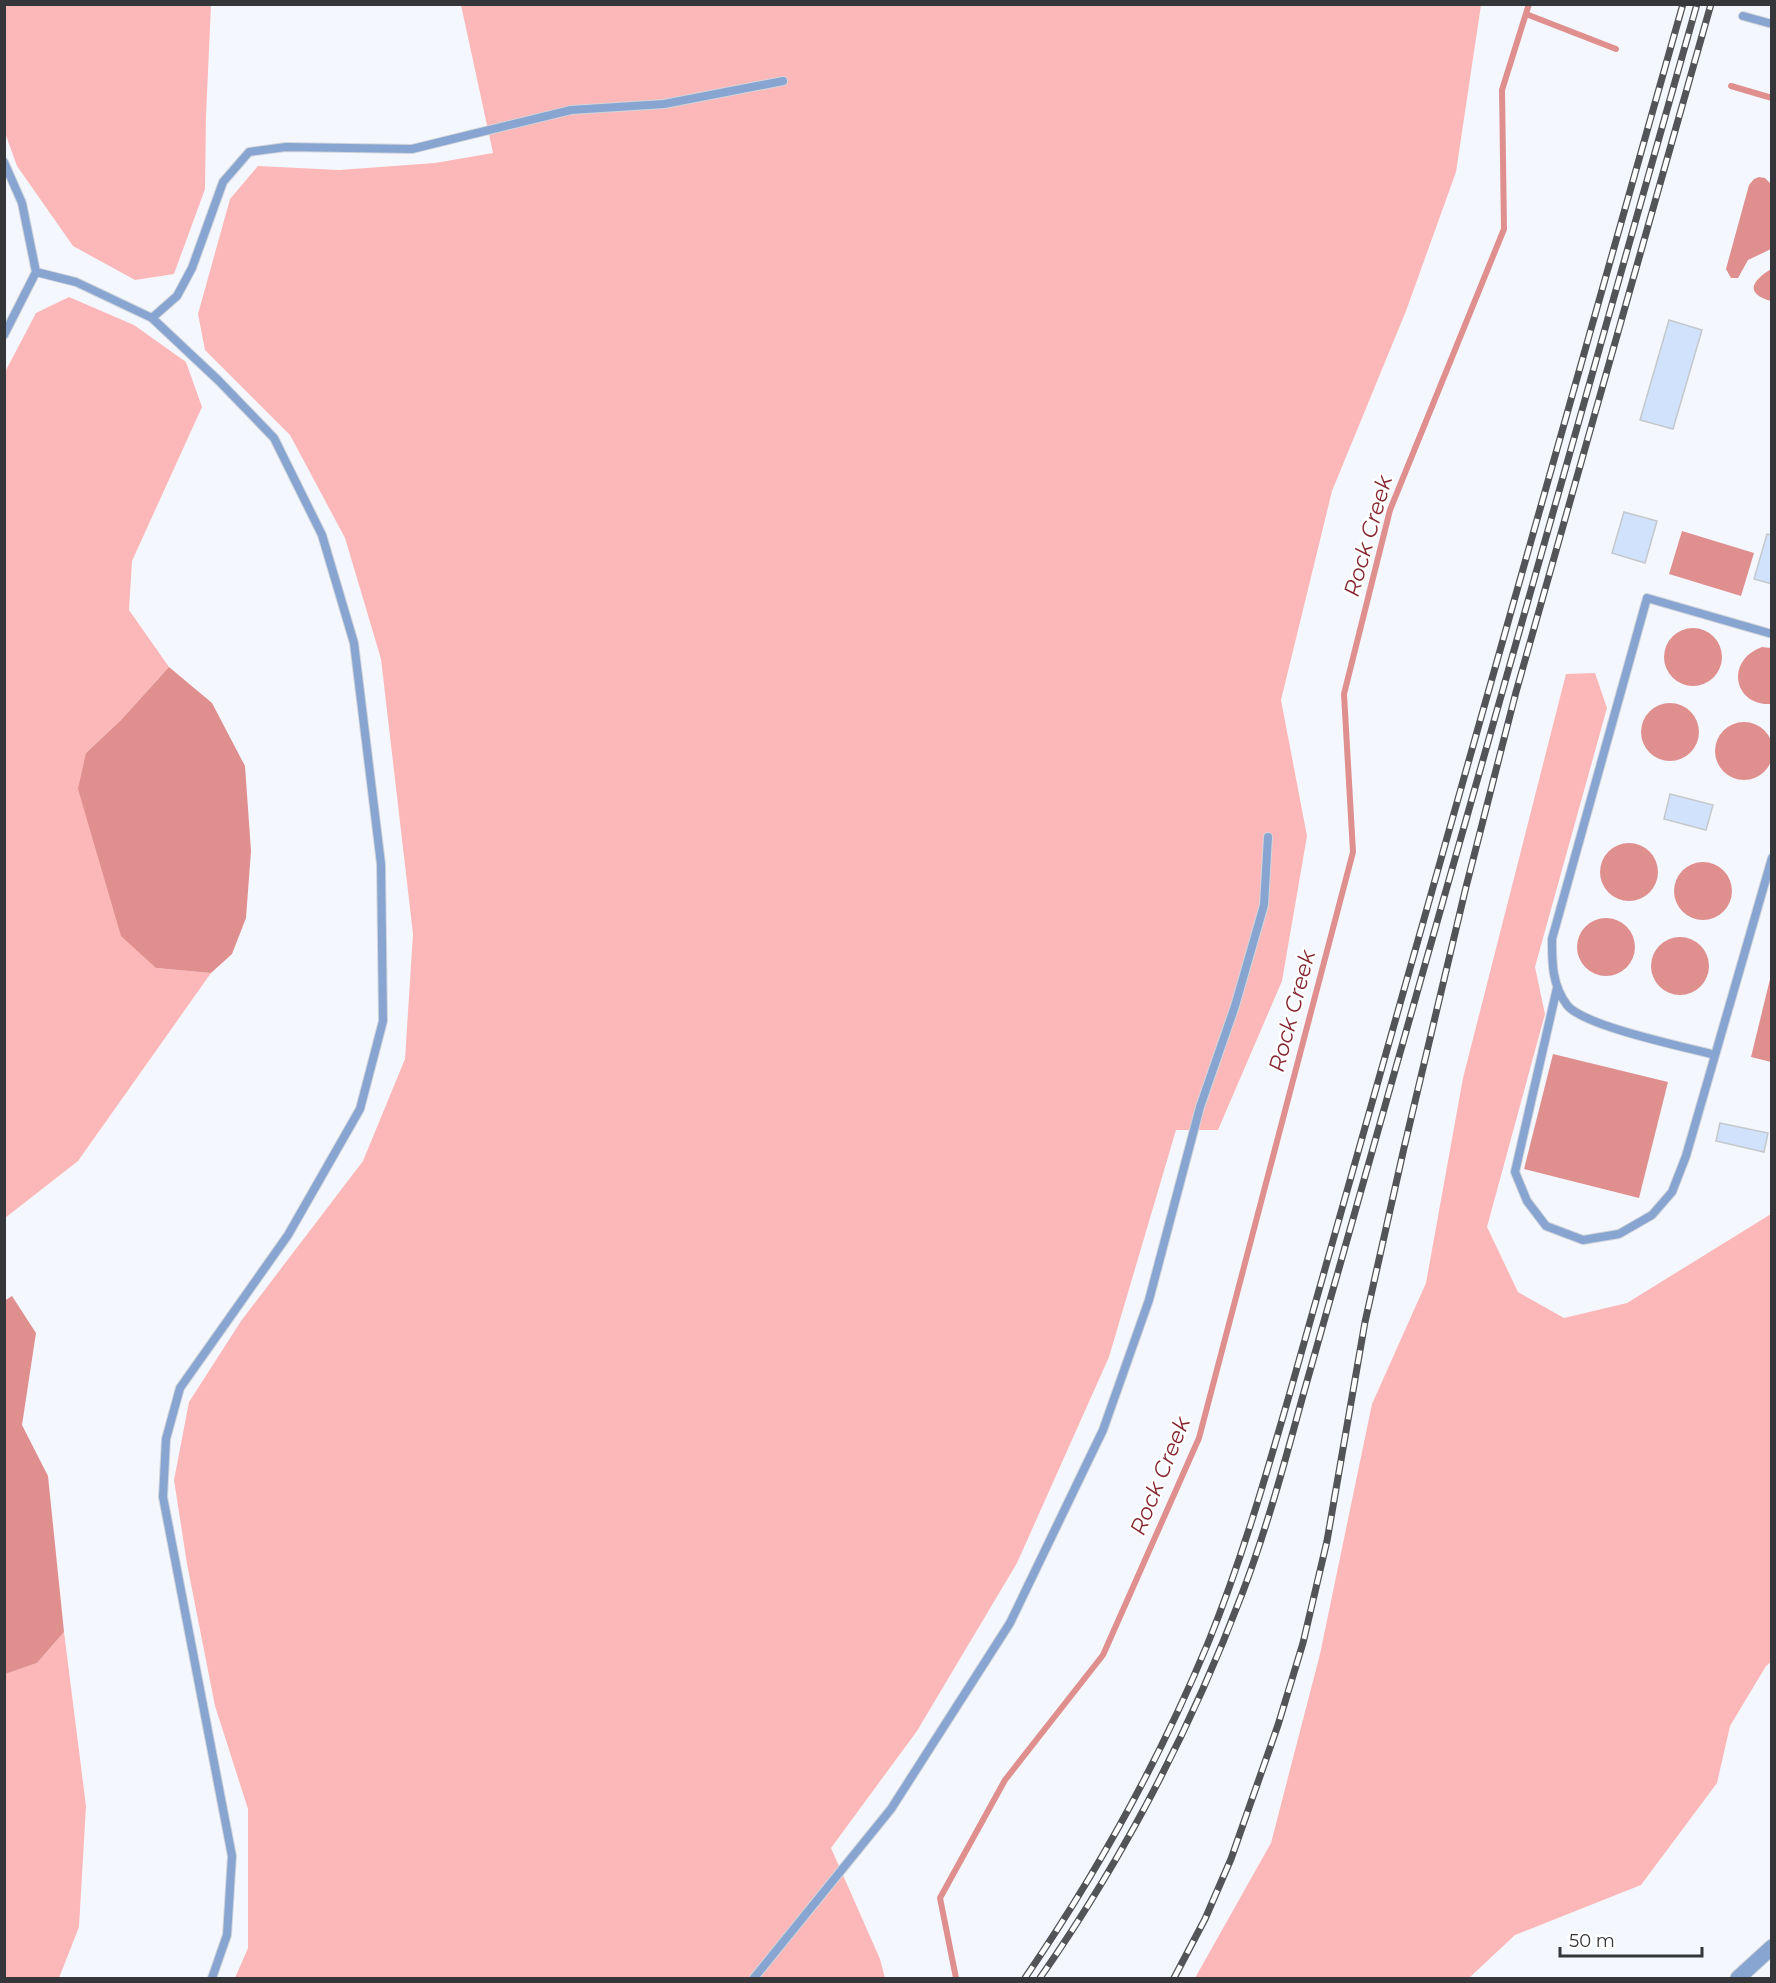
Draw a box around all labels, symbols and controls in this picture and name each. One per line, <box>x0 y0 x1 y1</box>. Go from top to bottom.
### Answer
water label: Rock Creek <box>1338 471 1398 600</box>
water label: Rock Creek <box>1263 946 1321 1075</box>
water label: Rock Creek <box>1124 1412 1196 1539</box>
scale bar <box>1560 1920 1702 1958</box>
text: 50 m <box>1569 1930 1615 1952</box>

